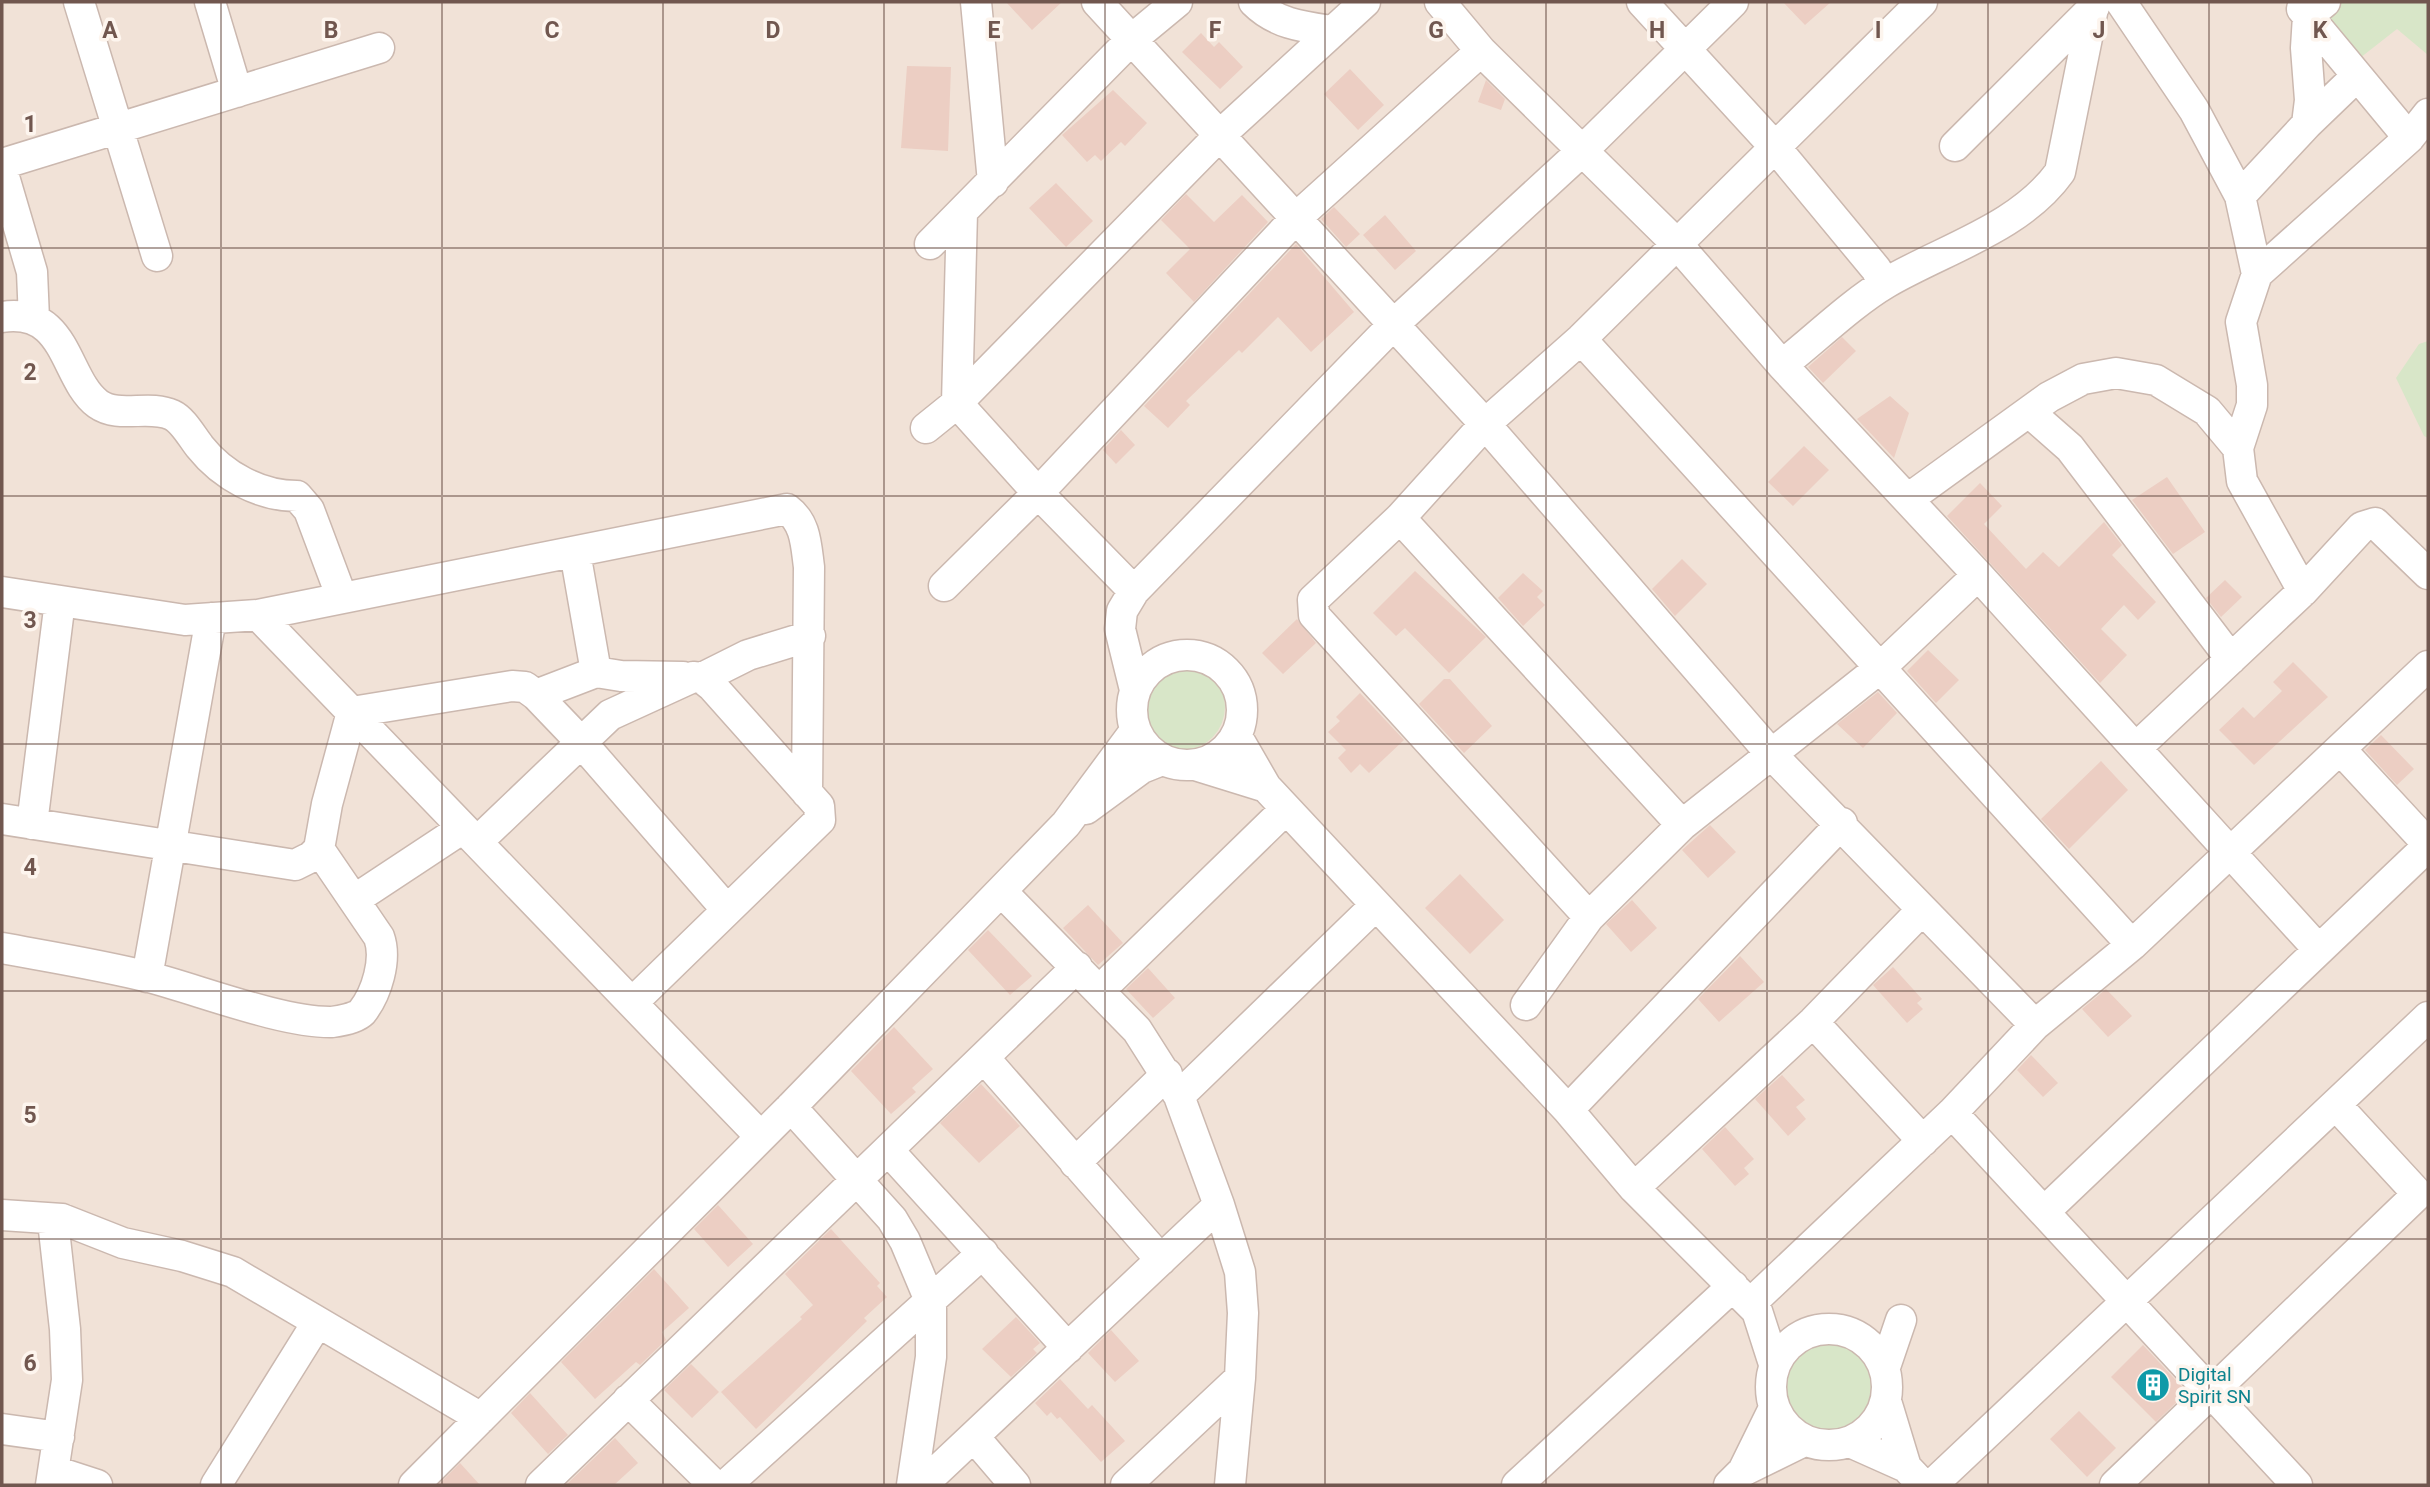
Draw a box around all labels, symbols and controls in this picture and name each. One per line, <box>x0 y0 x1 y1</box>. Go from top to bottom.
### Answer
text: A <box>102 17 118 44</box>
text: B <box>324 17 338 44</box>
text: C <box>544 17 560 44</box>
text: D <box>766 17 780 44</box>
text: E <box>988 17 1001 44</box>
text: F <box>1209 17 1222 44</box>
text: G <box>1428 17 1444 44</box>
text: H <box>1649 17 1665 44</box>
text: I <box>1875 17 1881 44</box>
text: J <box>2093 17 2105 44</box>
text: K <box>2313 17 2328 44</box>
text: 1 <box>23 111 37 138</box>
text: 2 <box>23 359 37 386</box>
text: 3 <box>23 607 37 634</box>
text: 4 <box>23 854 37 881</box>
text: 5 <box>23 1102 37 1129</box>
text: 6 <box>23 1350 37 1377</box>
place label: Digital Spirit SN <box>2178 1363 2251 1408</box>
building icon: Digital Spirit SN <box>2134 1366 2172 1404</box>

